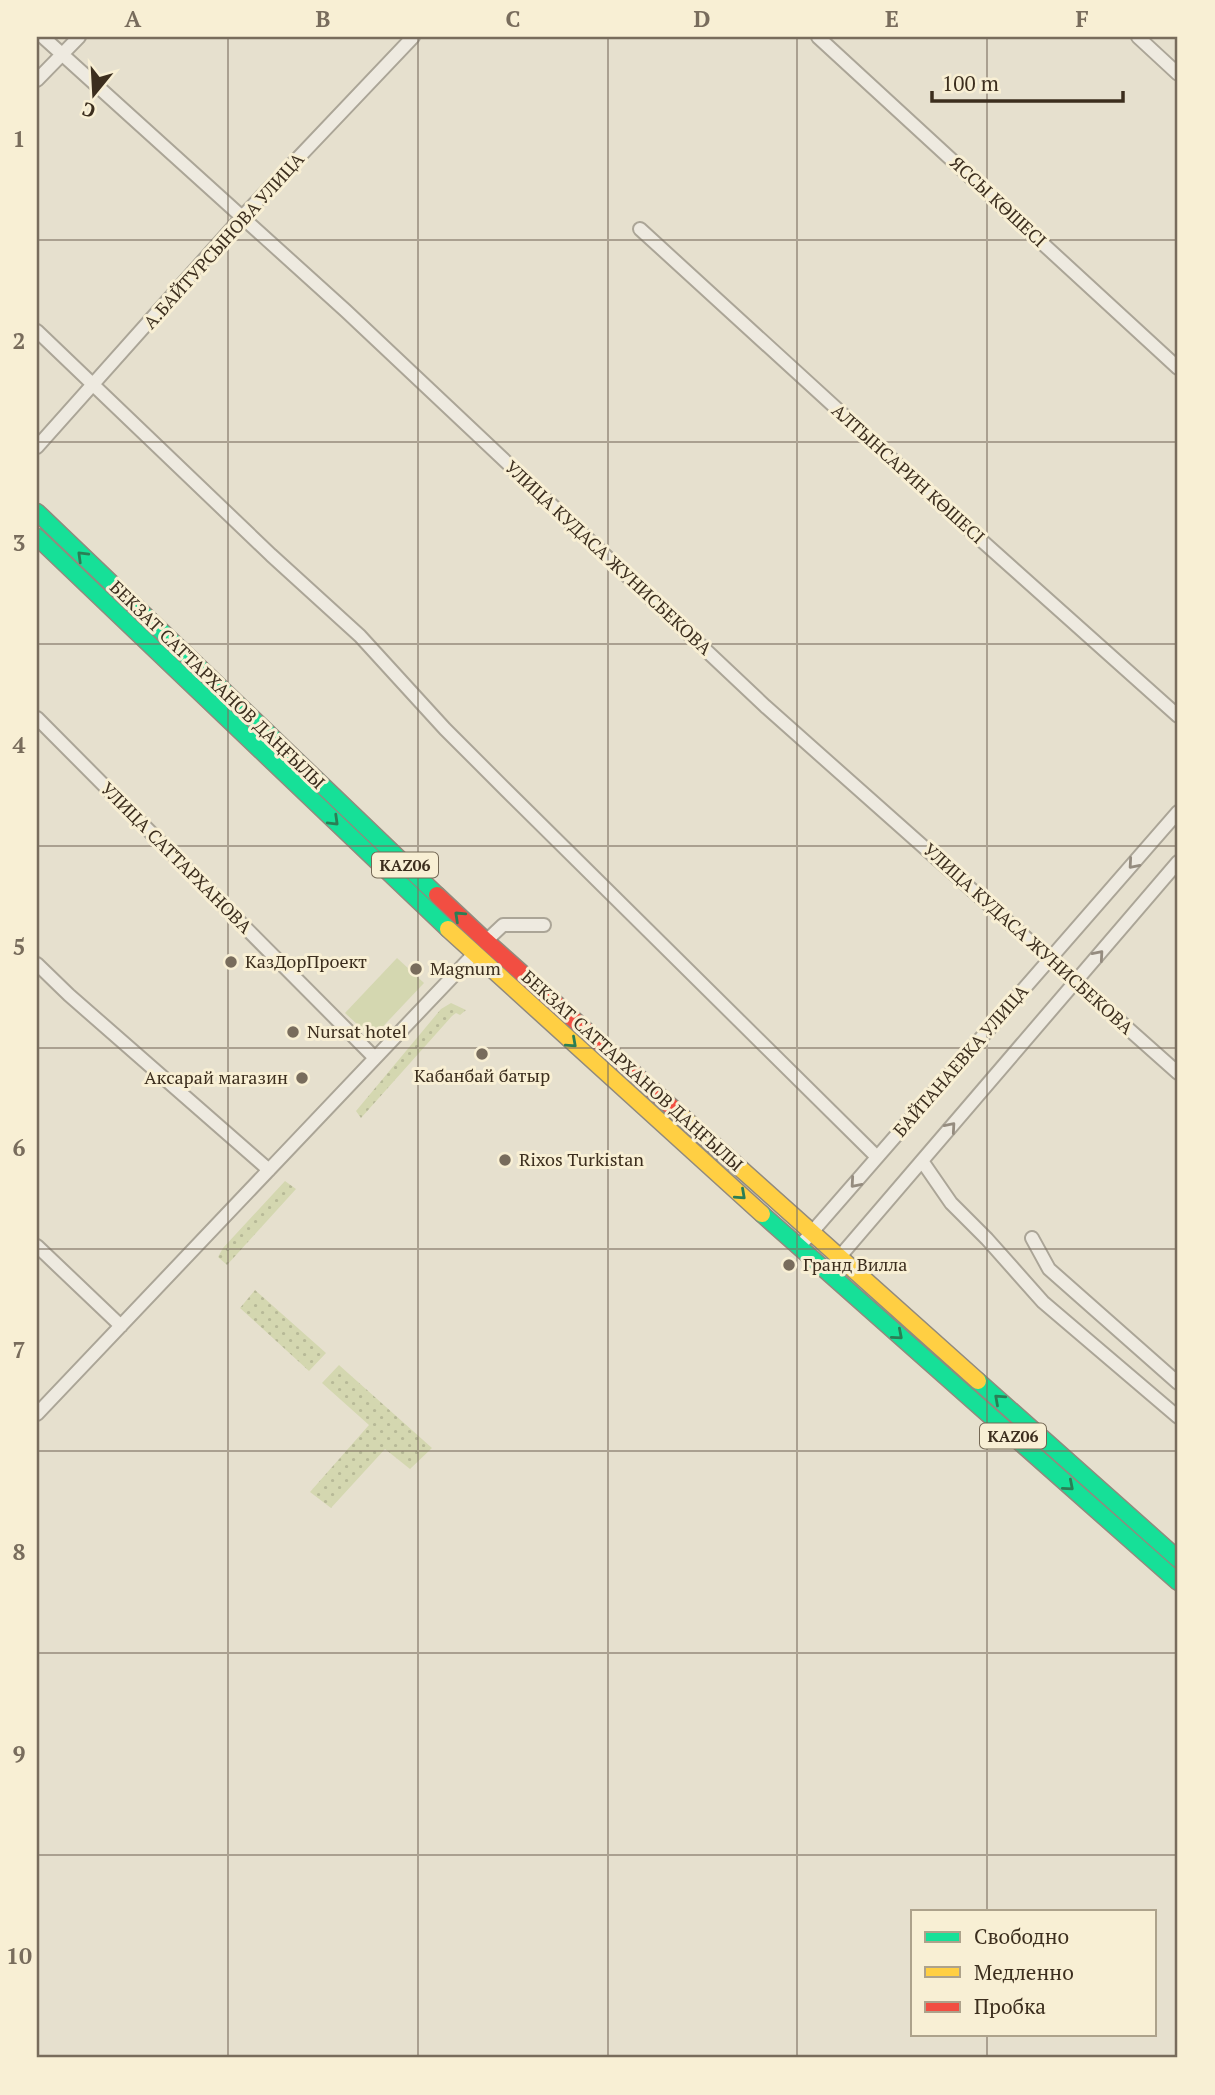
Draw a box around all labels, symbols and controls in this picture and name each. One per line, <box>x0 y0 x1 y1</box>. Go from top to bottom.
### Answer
text: A <box>125 3 142 34</box>
text: B <box>316 3 331 34</box>
text: C <box>506 3 521 34</box>
text: D <box>694 3 711 34</box>
text: E <box>885 3 899 34</box>
text: F <box>1075 3 1089 34</box>
north arrow <box>60 60 130 130</box>
scale bar <box>932 60 1122 104</box>
text: 100 m <box>942 69 999 97</box>
text: С <box>79 97 98 124</box>
text: 1 <box>13 123 26 154</box>
street label: А.БАЙТУРСЫНОВА УЛИЦА <box>138 147 309 334</box>
street label: ЯССЫ КӨШЕСІ <box>945 150 1052 252</box>
text: 2 <box>13 325 26 356</box>
street label: АЛТЫНСАРИН КӨШЕСІ <box>827 398 990 548</box>
street label: УЛИЦА КУДАСА ЖУНИСБЕКОВА <box>500 455 718 660</box>
text: 3 <box>13 527 26 558</box>
one-way arrow <box>77 551 90 564</box>
street label: БЕКЗАТ САТТАРХАНОВ ДАҢҒЫЛЫ <box>105 575 330 794</box>
text: 4 <box>13 729 26 760</box>
street label: УЛИЦА САТТАРХАНОВА <box>96 776 258 939</box>
one-way arrow <box>326 813 339 826</box>
street label: УЛИЦА КУДАСА ЖУНИСБЕКОВА <box>919 837 1139 1040</box>
road number: KАZ06 <box>372 852 438 878</box>
one-way arrow <box>1129 856 1141 869</box>
one-way arrow <box>454 911 467 924</box>
text: 5 <box>13 931 26 962</box>
place label: КазДорПроект <box>245 949 367 973</box>
one-way arrow <box>1091 950 1103 963</box>
marker: КазДорПроект <box>223 954 239 970</box>
place label: Magnum <box>430 956 501 980</box>
marker: Magnum <box>408 961 424 977</box>
street label: БЕКЗАТ САТТАРХАНОВ ДАҢҒЫЛЫ <box>517 964 748 1176</box>
street label: БАЙТАНАЕВКА УЛИЦА <box>887 979 1033 1142</box>
place label: Nursat hotel <box>307 1019 407 1043</box>
marker: Nursat hotel <box>285 1024 301 1040</box>
one-way arrow <box>564 1034 577 1047</box>
marker: Кабанбай батыр <box>474 1046 490 1062</box>
place label: Кабанбай батыр <box>414 1063 550 1087</box>
place label: Аксарай магазин <box>144 1065 288 1089</box>
marker: Аксарай магазин <box>294 1070 310 1086</box>
one-way arrow <box>943 1123 955 1136</box>
text: 6 <box>13 1132 26 1163</box>
place label: Rixos Turkistan <box>519 1147 644 1171</box>
marker: Rixos Turkistan <box>497 1152 513 1168</box>
one-way arrow <box>851 1175 863 1188</box>
one-way arrow <box>733 1187 746 1199</box>
place label: Гранд Вилла <box>803 1252 907 1276</box>
marker: Гранд Вилла <box>781 1257 797 1273</box>
one-way arrow <box>890 1327 903 1339</box>
text: 7 <box>13 1334 26 1365</box>
one-way arrow <box>994 1395 1007 1407</box>
road number: KАZ06 <box>980 1424 1046 1448</box>
one-way arrow <box>1061 1477 1074 1490</box>
text: 8 <box>13 1536 26 1567</box>
text: 9 <box>13 1738 26 1769</box>
legend <box>911 1910 1156 2036</box>
text: Свободно <box>974 1922 1069 1950</box>
text: 10 <box>6 1940 32 1971</box>
text: Медленно <box>974 1958 1074 1986</box>
text: Пробка <box>974 1992 1046 2020</box>

